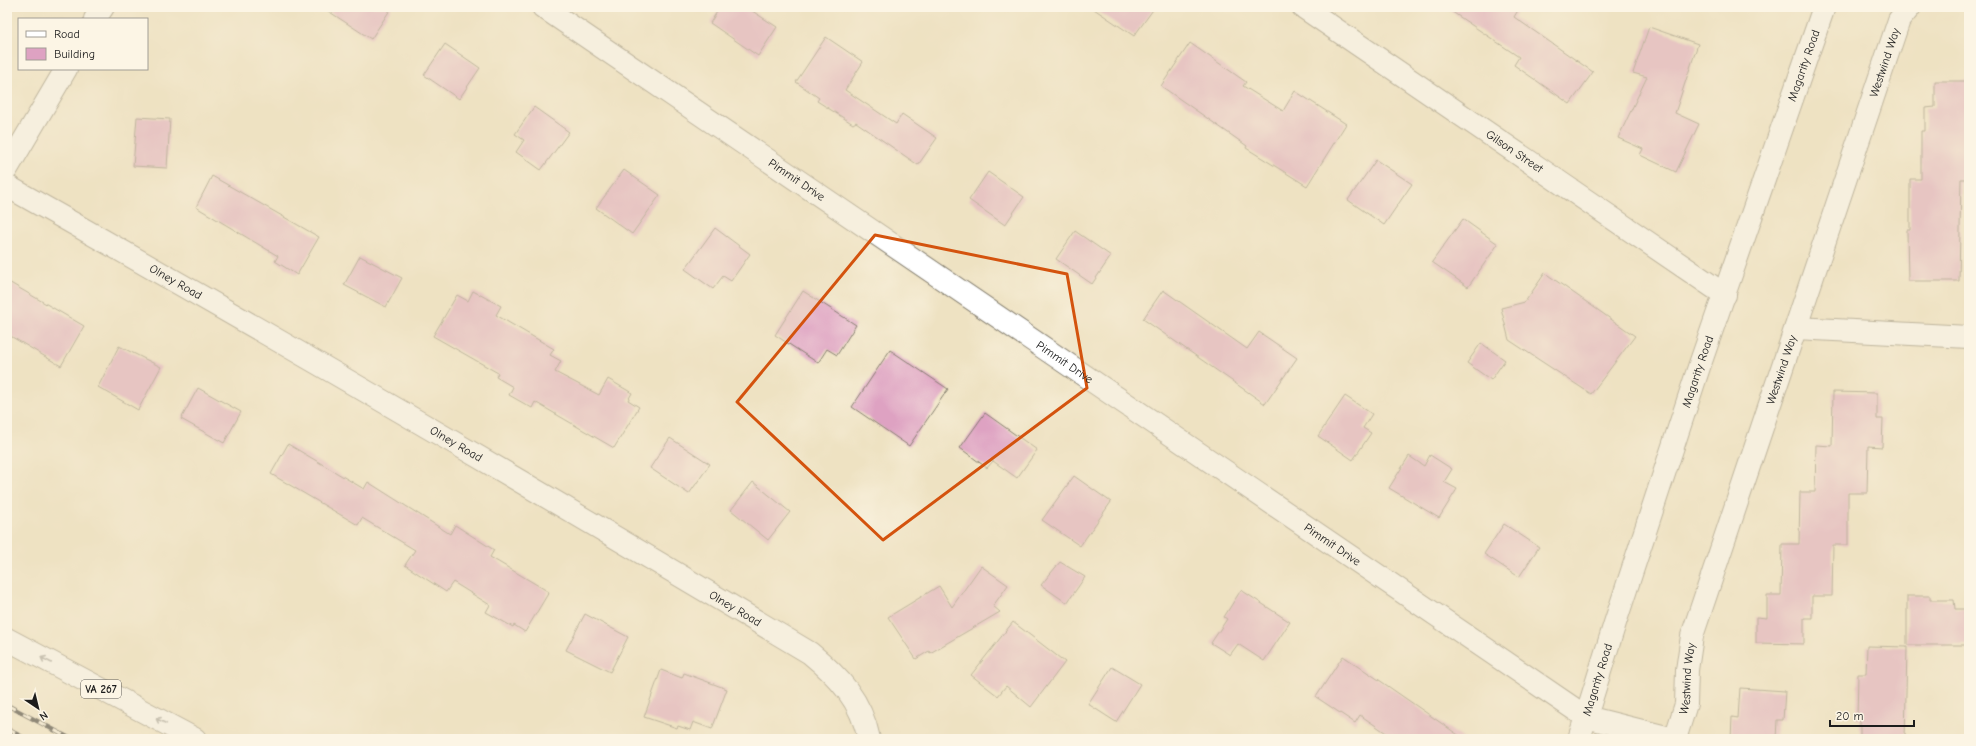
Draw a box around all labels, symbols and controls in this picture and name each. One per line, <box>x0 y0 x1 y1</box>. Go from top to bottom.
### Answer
legend <box>18 18 148 70</box>
street label: Westwind Way <box>1867 26 1903 99</box>
text: Road <box>54 27 80 41</box>
street label: Magarity Road <box>1785 28 1823 103</box>
text: Building <box>54 47 95 61</box>
street label: Gilson Street <box>1483 127 1546 176</box>
street label: Pimmit Drive <box>766 156 828 204</box>
street label: Olney Road <box>147 261 205 302</box>
street label: Westwind Way <box>1763 333 1800 406</box>
street label: Magarity Road <box>1679 334 1716 410</box>
street label: Pimmit Drive <box>1034 338 1096 386</box>
street label: Olney Road <box>428 423 485 465</box>
street label: Pimmit Drive <box>1301 520 1363 569</box>
street label: Olney Road <box>707 588 764 629</box>
street label: Westwind Way <box>1676 641 1698 716</box>
street label: Magarity Road <box>1580 642 1615 718</box>
one-way arrow <box>40 656 52 663</box>
road number: VA 267 <box>81 680 121 698</box>
north arrow <box>18 688 58 728</box>
scale bar <box>1830 702 1914 728</box>
text: N <box>37 708 50 723</box>
text: 20 m <box>1836 709 1864 723</box>
one-way arrow <box>155 716 167 724</box>

